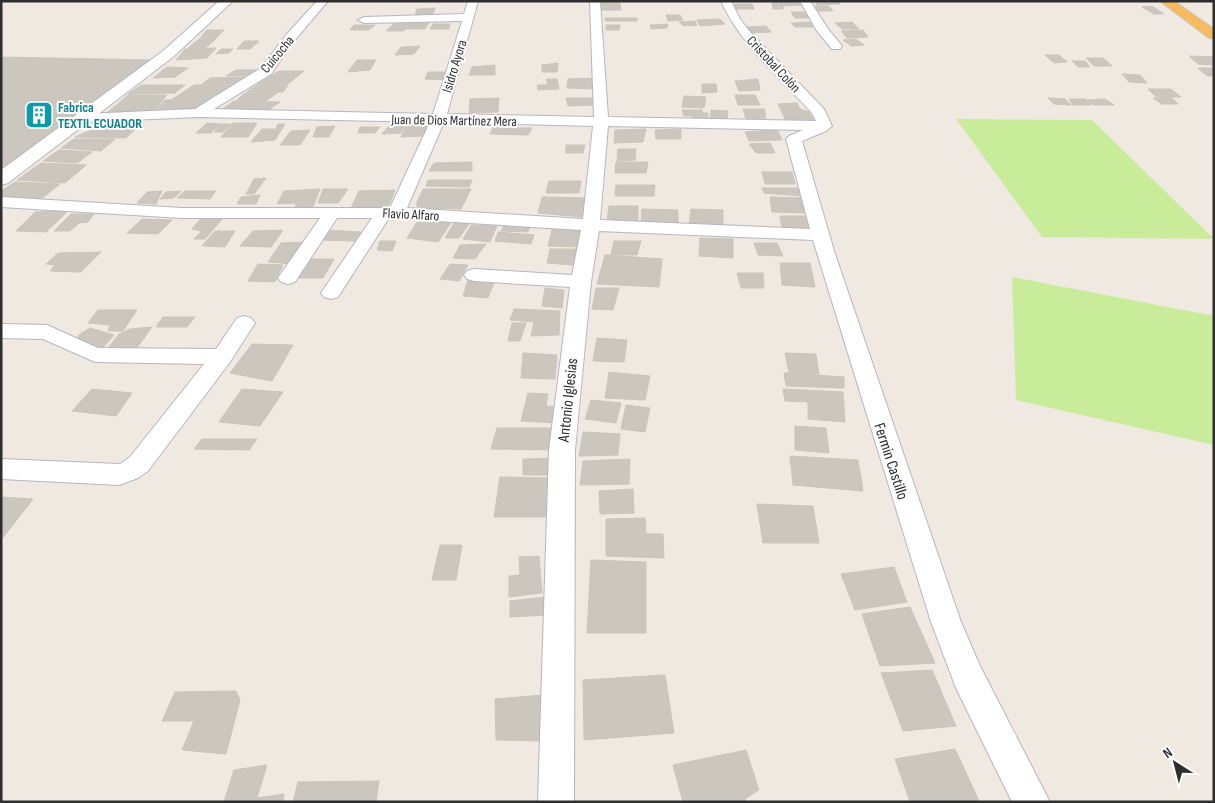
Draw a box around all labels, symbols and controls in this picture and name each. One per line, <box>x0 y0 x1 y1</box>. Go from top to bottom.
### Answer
street label: Cuicocha <box>257 32 298 76</box>
street label: Cristobal Colón <box>743 32 804 96</box>
street label: Isidro Ayora <box>438 38 471 95</box>
place label: Fabrica TEXTIL ECUADOR <box>58 99 142 132</box>
building icon: Fabrica TEXTIL ECUADOR <box>24 100 54 130</box>
street label: Juan de Dios Martínez Mera <box>390 111 517 130</box>
street label: Flavio Alfaro <box>382 205 440 224</box>
street label: Antonio Iglesias <box>555 357 582 444</box>
street label: Fermin Castillo <box>869 421 912 502</box>
north arrow <box>1150 738 1200 788</box>
text: N <box>1160 744 1176 762</box>

